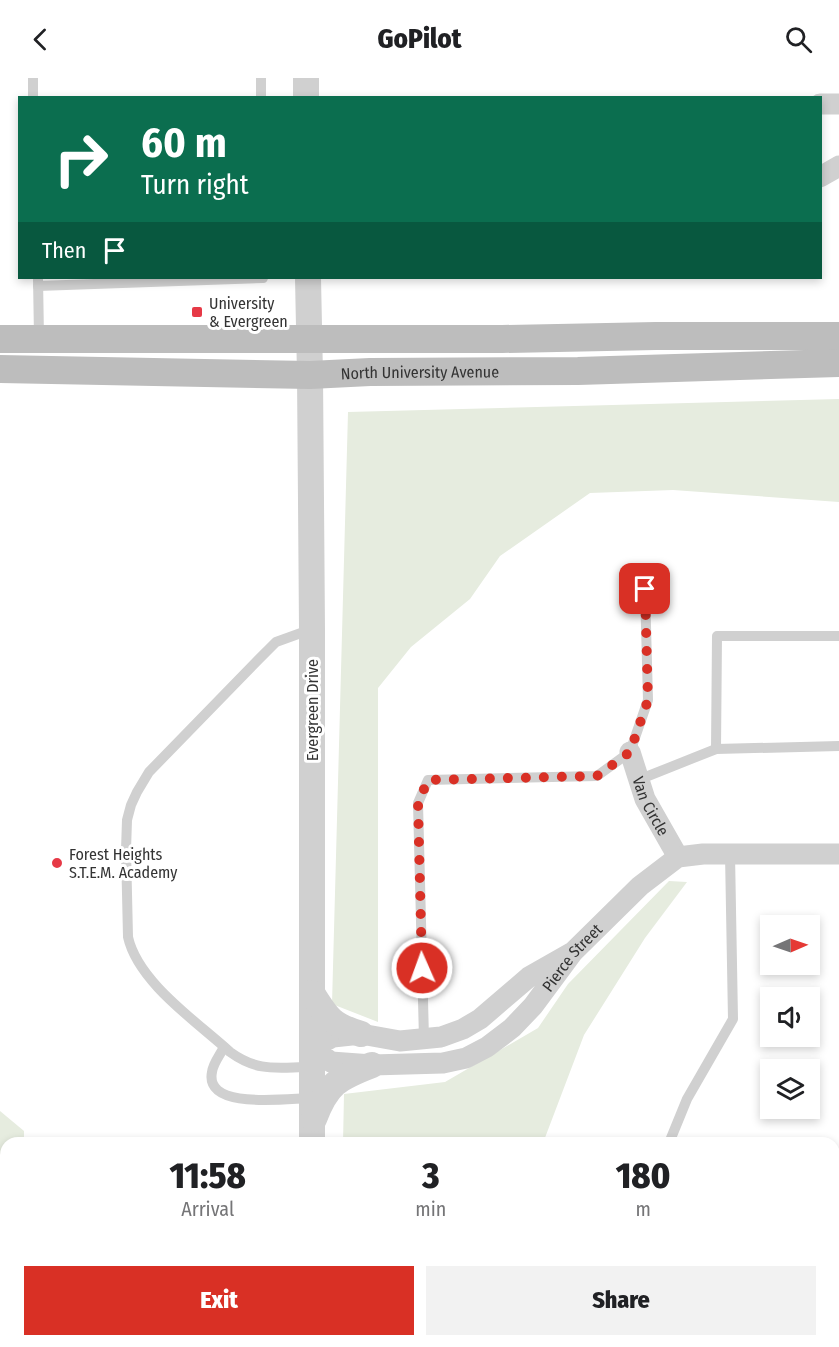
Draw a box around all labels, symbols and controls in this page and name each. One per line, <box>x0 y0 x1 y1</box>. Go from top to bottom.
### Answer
icon: back <box>24 23 57 56</box>
text: GoPilot <box>378 23 461 55</box>
icon: search <box>782 23 815 56</box>
text: 60 m <box>141 118 227 168</box>
icon: right <box>42 120 120 198</box>
text: Turn right <box>141 169 249 201</box>
icon: arrive <box>98 234 131 267</box>
text: Then <box>42 237 86 264</box>
place label: University & Evergreen <box>209 294 288 331</box>
marker: University & Evergreen <box>190 305 204 319</box>
street label: North University Avenue <box>340 362 499 383</box>
pin <box>619 563 670 614</box>
icon: arrive <box>628 572 661 605</box>
street label: Evergreen Drive <box>303 659 322 761</box>
street label: Van Circle <box>628 774 673 839</box>
place label: Forest Heights S.T.E.M. Academy <box>69 845 178 882</box>
marker: Forest Heights S.T.E.M. Academy <box>50 856 64 870</box>
north arrow <box>760 915 820 975</box>
map controls <box>760 915 820 1119</box>
street label: Pierce Street <box>538 919 607 995</box>
position arrow <box>390 936 454 1000</box>
button: sound <box>760 987 820 1047</box>
button: layers <box>760 1059 820 1119</box>
text: 11:58 <box>169 1154 246 1198</box>
text: 3 <box>422 1154 439 1198</box>
text: 180 <box>616 1154 671 1198</box>
text: Arrival <box>181 1197 234 1221</box>
text: min <box>415 1197 446 1221</box>
text: m <box>635 1197 651 1221</box>
button: Exit <box>24 1266 414 1335</box>
button: Share <box>426 1266 816 1335</box>

